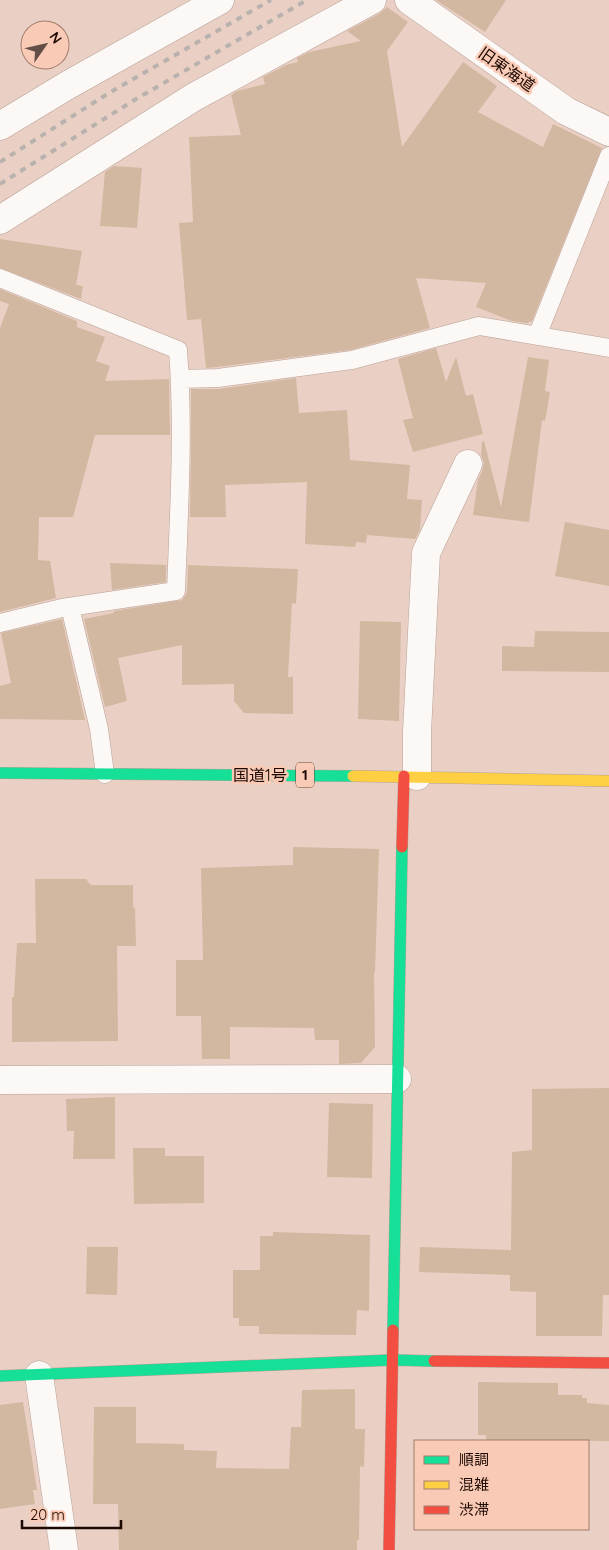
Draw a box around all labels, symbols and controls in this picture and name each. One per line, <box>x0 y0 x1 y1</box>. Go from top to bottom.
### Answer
north arrow <box>20 20 70 70</box>
text: N <box>45 28 66 47</box>
street label: 旧東海道 <box>475 42 539 96</box>
road number: 1 <box>296 762 314 788</box>
street label: 国道1号 <box>233 765 287 785</box>
legend <box>414 1440 589 1530</box>
text: 順調 <box>459 1450 489 1469</box>
text: 混雑 <box>459 1475 489 1494</box>
scale bar <box>22 1498 121 1530</box>
text: 渋滞 <box>459 1500 489 1519</box>
text: 20 m <box>30 1505 65 1524</box>

